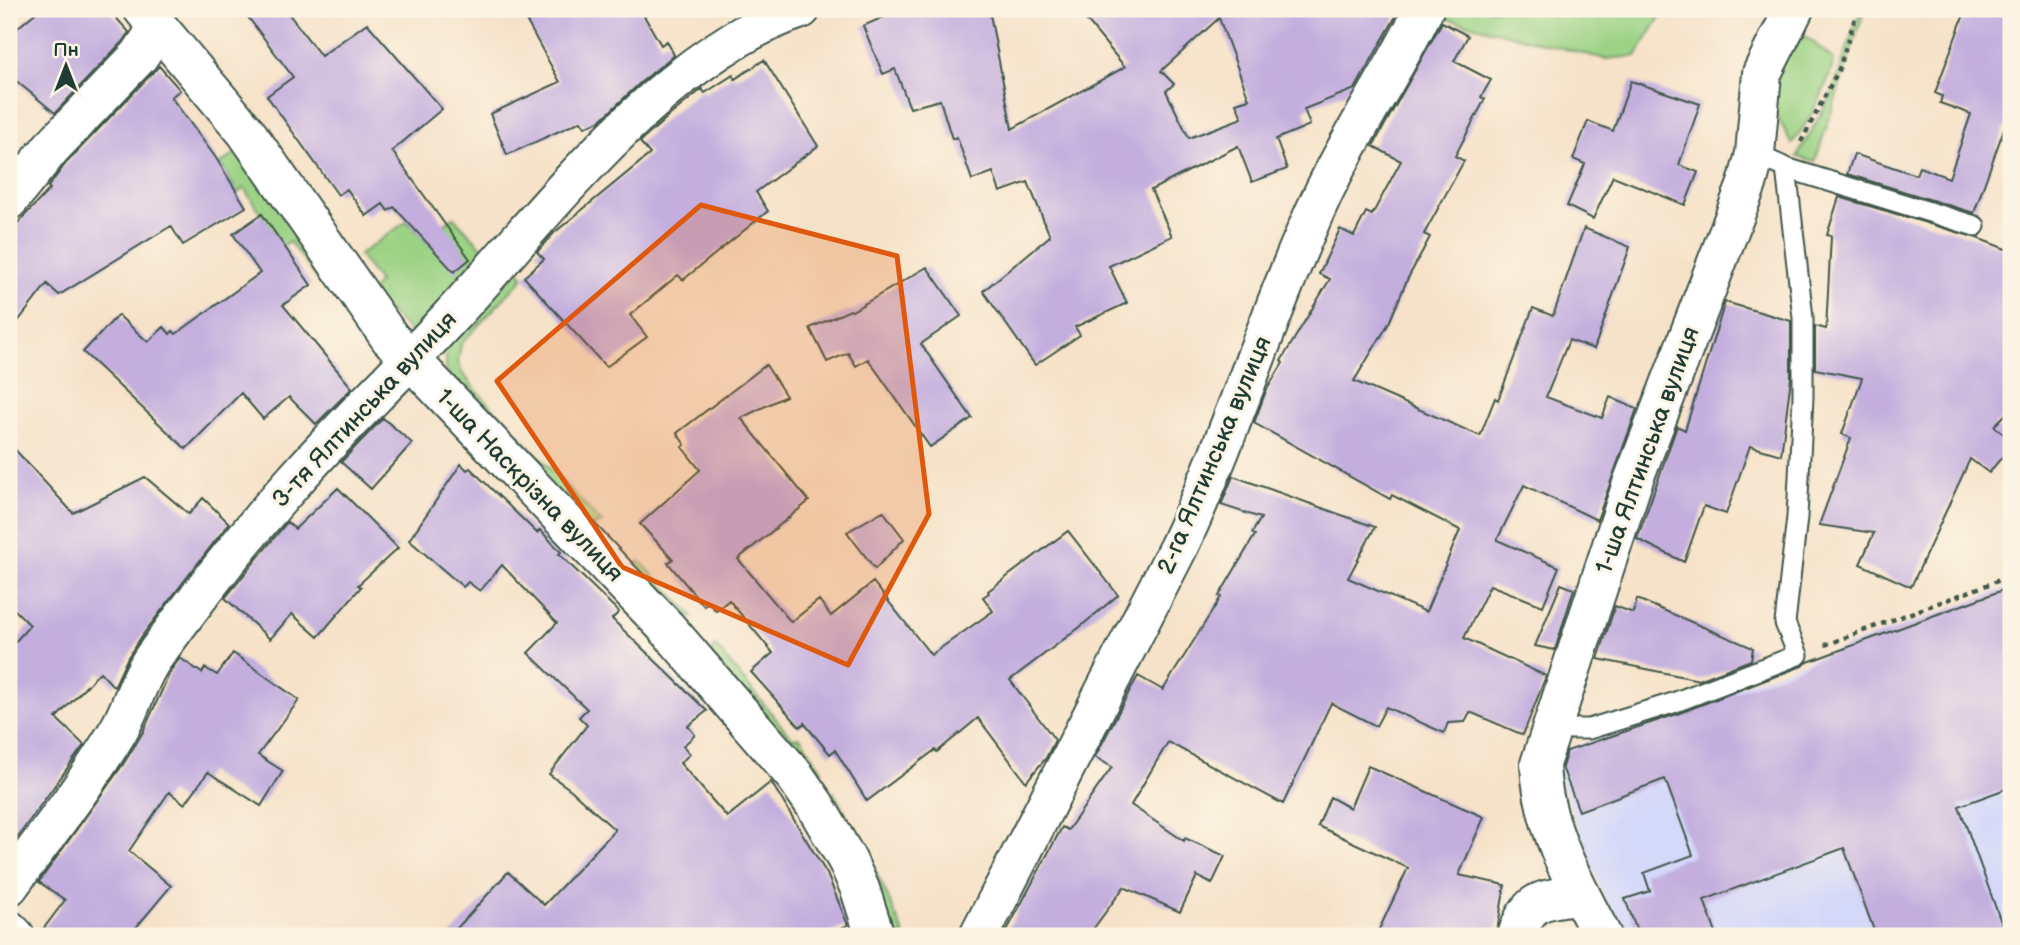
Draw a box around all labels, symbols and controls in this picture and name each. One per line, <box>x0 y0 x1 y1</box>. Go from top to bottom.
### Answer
north arrow <box>32 32 102 102</box>
text: Пн <box>53 39 79 62</box>
street label: 3-тя Ялтинська вулиця <box>266 305 463 514</box>
street label: 1-ша Ялтинська вулиця <box>1589 323 1706 578</box>
street label: 2-га Ялтинська вулиця <box>1151 332 1278 579</box>
street label: 1-ша Наскрізна вулиця <box>430 383 629 588</box>

